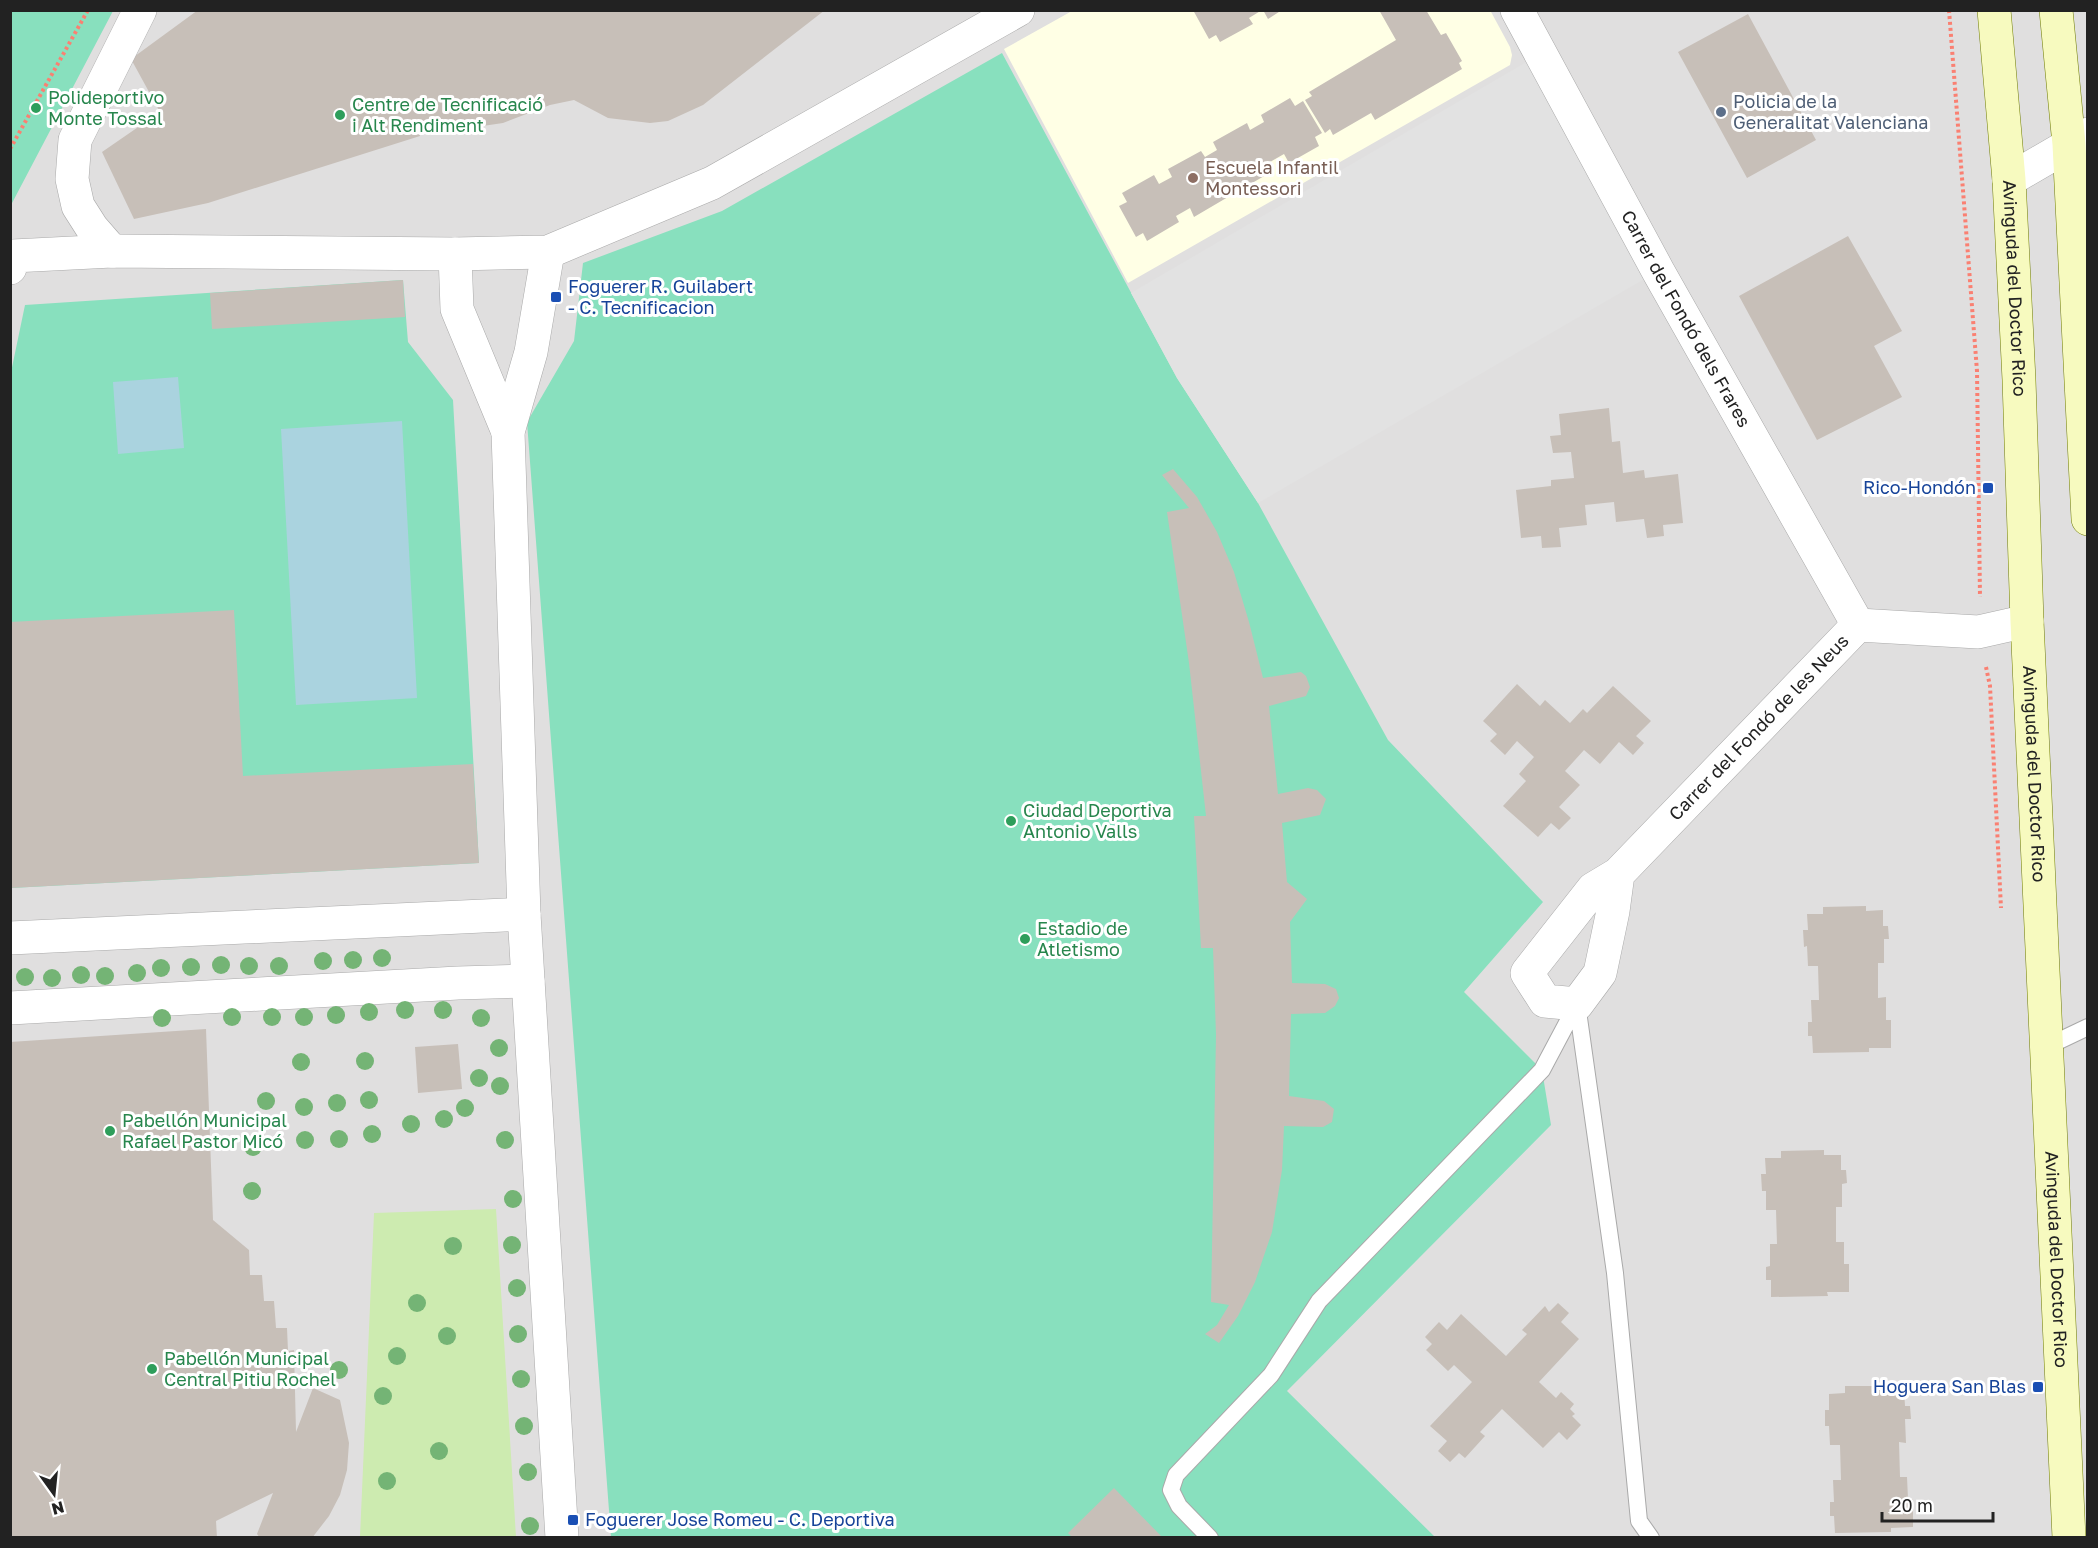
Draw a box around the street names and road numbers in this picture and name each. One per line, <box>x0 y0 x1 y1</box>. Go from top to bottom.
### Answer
street label: Avinguda del Doctor Rico <box>1999 179 2032 397</box>
street label: Carrer del Fondó dels Frares <box>1617 206 1756 431</box>
street label: Carrer del Fondó de les Neus <box>1664 629 1853 824</box>
street label: Avinguda del Doctor Rico <box>2019 665 2051 883</box>
street label: Avinguda del Doctor Rico <box>2041 1150 2073 1368</box>

